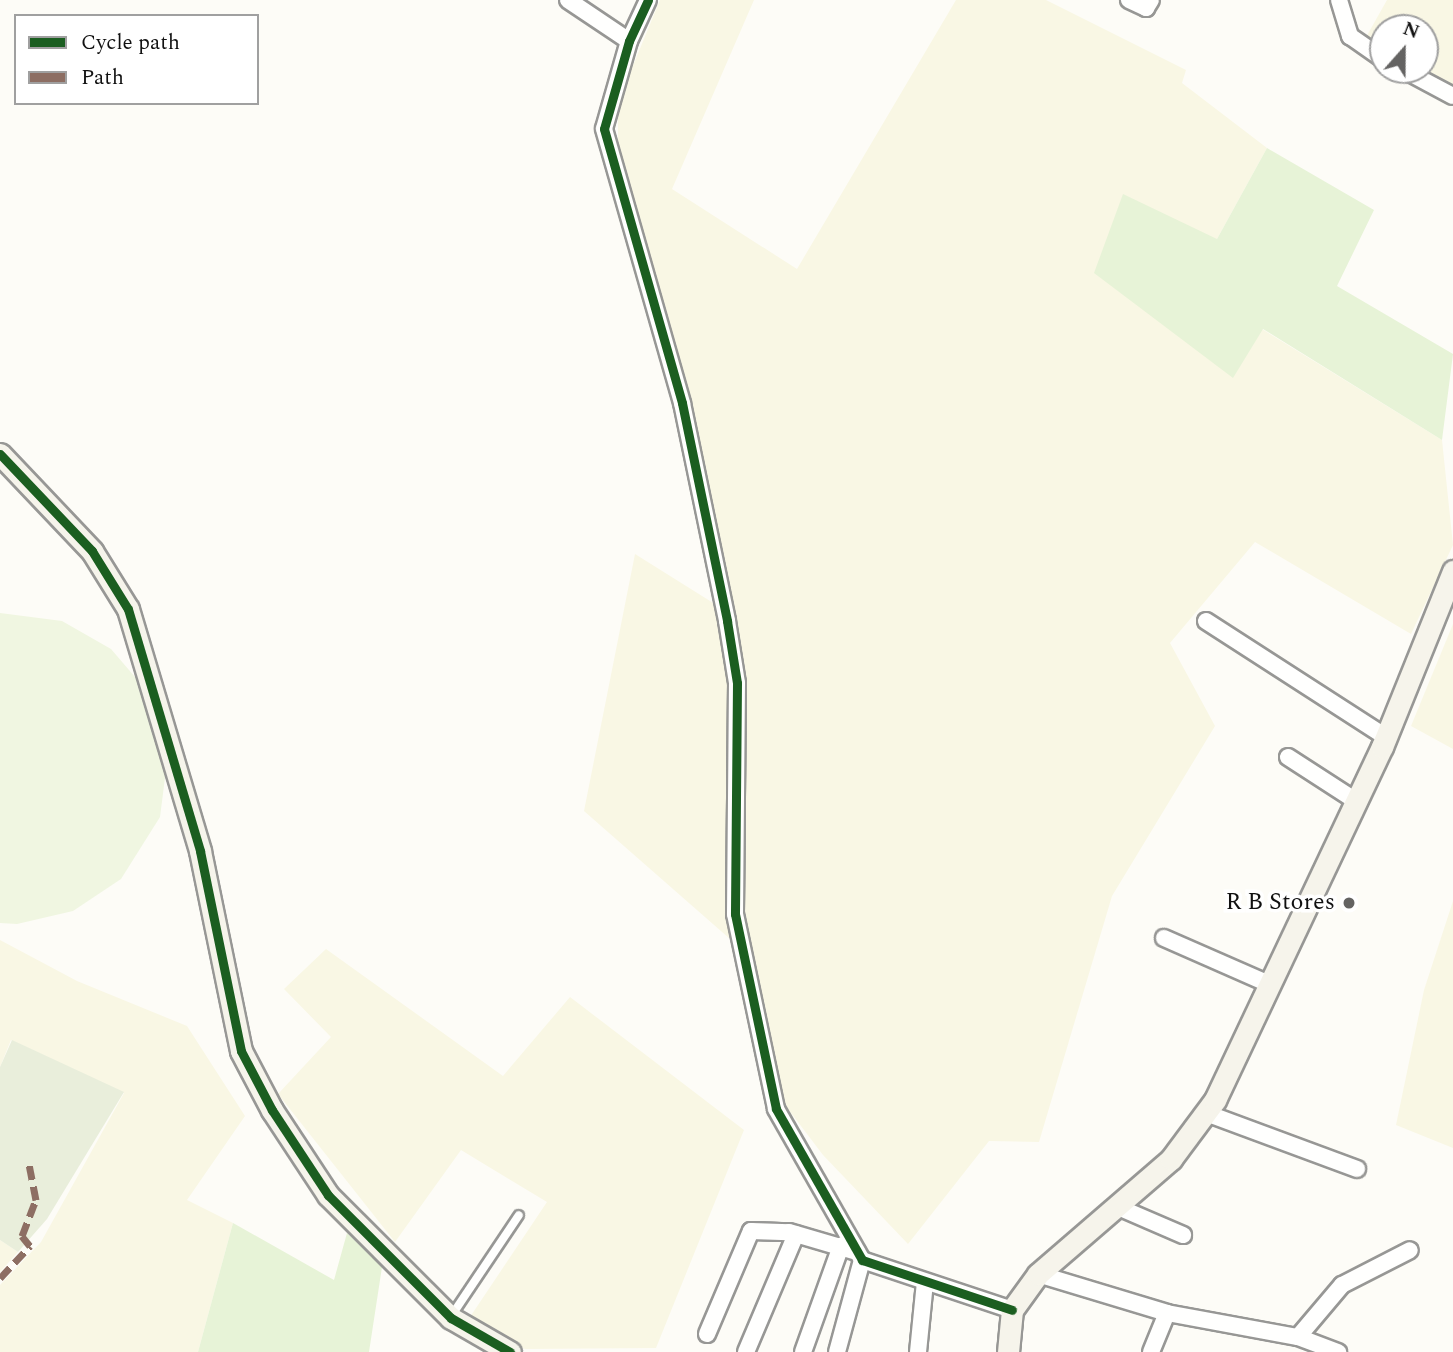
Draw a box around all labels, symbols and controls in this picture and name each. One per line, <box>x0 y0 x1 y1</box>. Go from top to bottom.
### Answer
legend <box>14 14 259 105</box>
north arrow <box>1369 14 1439 84</box>
text: N <box>1399 14 1423 47</box>
text: Cycle path <box>81 27 180 59</box>
text: Path <box>81 62 124 94</box>
place label: R B Stores <box>1225 889 1335 917</box>
marker: R B Stores <box>1341 895 1357 911</box>

